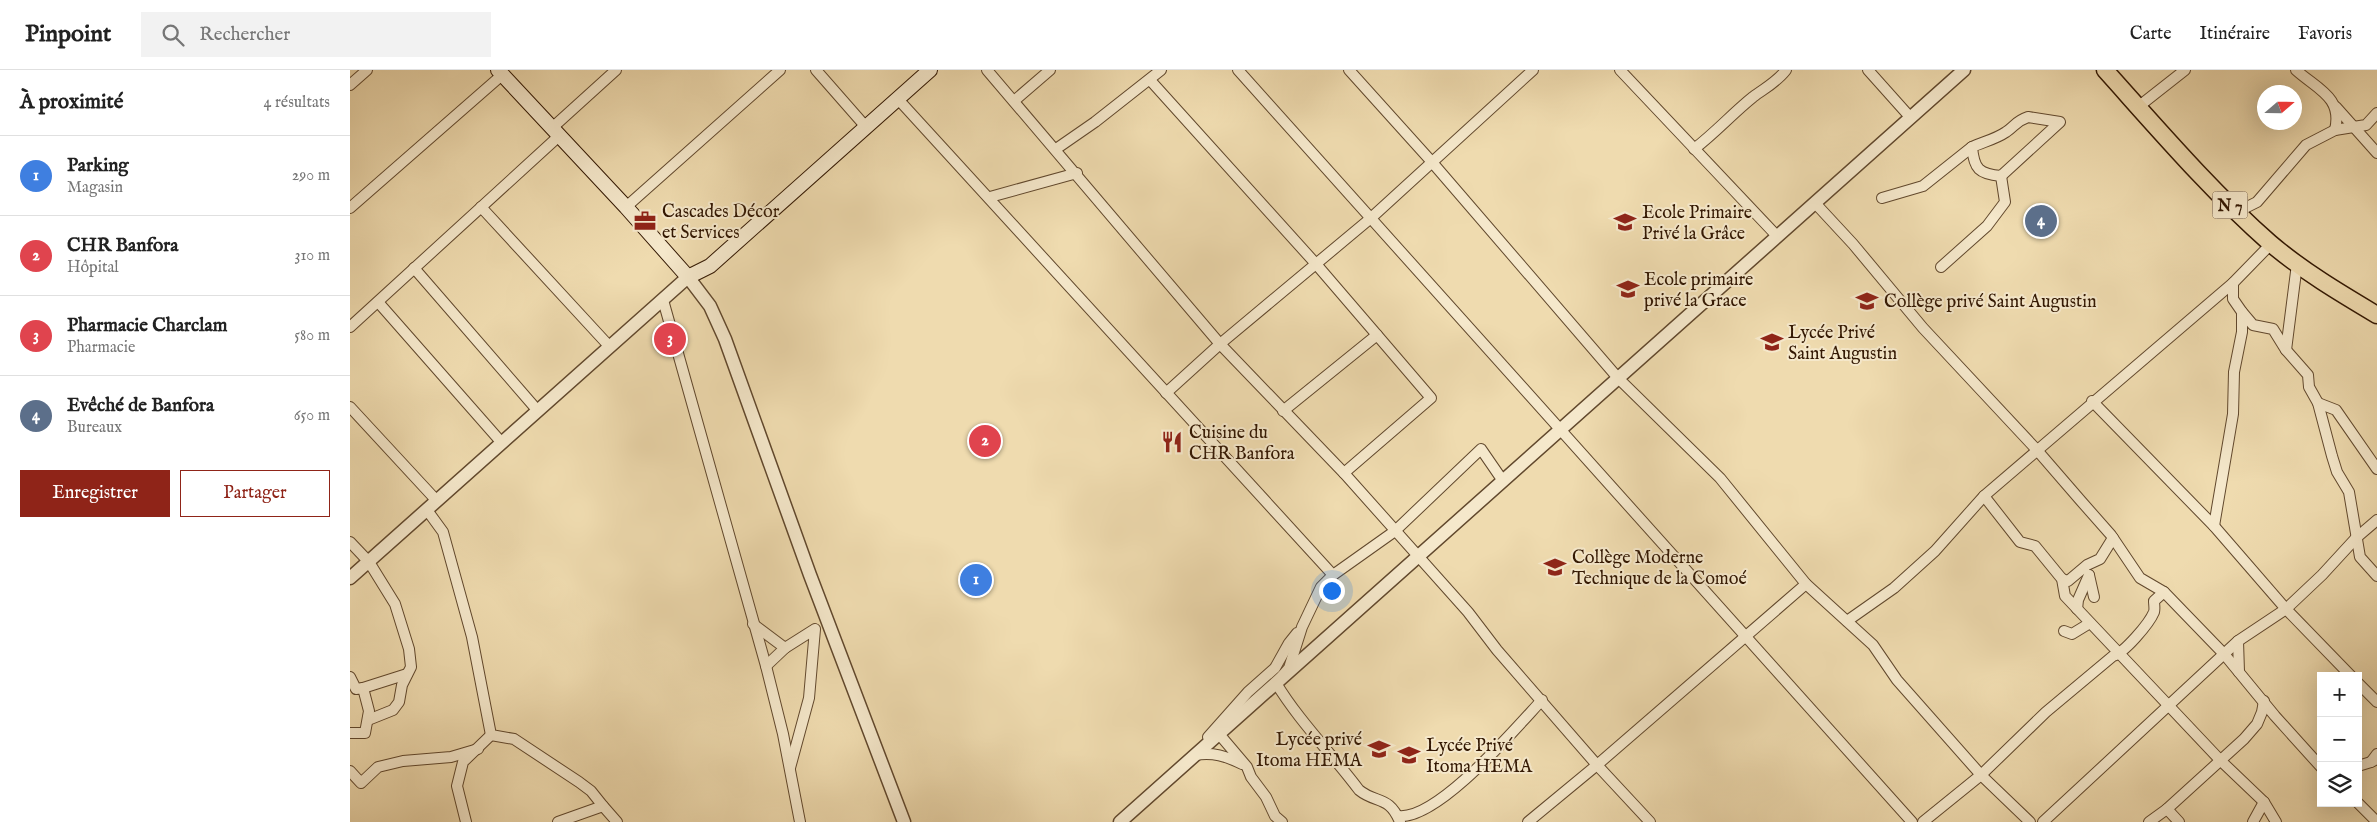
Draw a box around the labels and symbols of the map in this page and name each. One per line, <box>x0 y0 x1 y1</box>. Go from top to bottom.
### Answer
north arrow <box>2257 85 2302 130</box>
road number: N 7 <box>2212 192 2248 218</box>
place label: Cascades Décor et Services <box>662 201 780 245</box>
place label: Ecole Primaire Privé la Grâce <box>1642 202 1752 246</box>
pin: 4 <box>2025 202 2057 240</box>
office icon: Cascades Décor et Services <box>632 208 658 234</box>
school or university icon: Ecole Primaire Privé la Grâce <box>1612 209 1638 235</box>
place label: Ecole primaire privé la Grace <box>1644 269 1753 313</box>
school or university icon: Ecole primaire privé la Grace <box>1615 276 1641 302</box>
school or university icon: Collège privé Saint Augustin <box>1854 288 1880 314</box>
place label: Collège privé Saint Augustin <box>1884 291 2097 314</box>
pin: 3 <box>654 320 686 358</box>
place label: Lycée Privé Saint Augustin <box>1788 322 1897 366</box>
school or university icon: Lycée Privé Saint Augustin <box>1759 329 1785 355</box>
pin: 2 <box>969 422 1001 460</box>
place label: Cuisine du CHR Banfora <box>1189 422 1295 466</box>
restaurant icon: Cuisine du CHR Banfora <box>1159 429 1185 455</box>
place label: Collège Moderne Technique de la Comoé <box>1572 547 1747 591</box>
school or university icon: Collège Moderne Technique de la Comoé <box>1542 554 1568 580</box>
pin: 1 <box>960 561 992 599</box>
your location <box>1319 578 1345 604</box>
place label: Lycée privé Itoma HEMA <box>1256 729 1363 773</box>
place label: Lycée Privé Itoma HEMA <box>1426 735 1533 779</box>
school or university icon: Lycée privé Itoma HEMA <box>1366 736 1392 762</box>
school or university icon: Lycée Privé Itoma HEMA <box>1396 742 1422 768</box>

